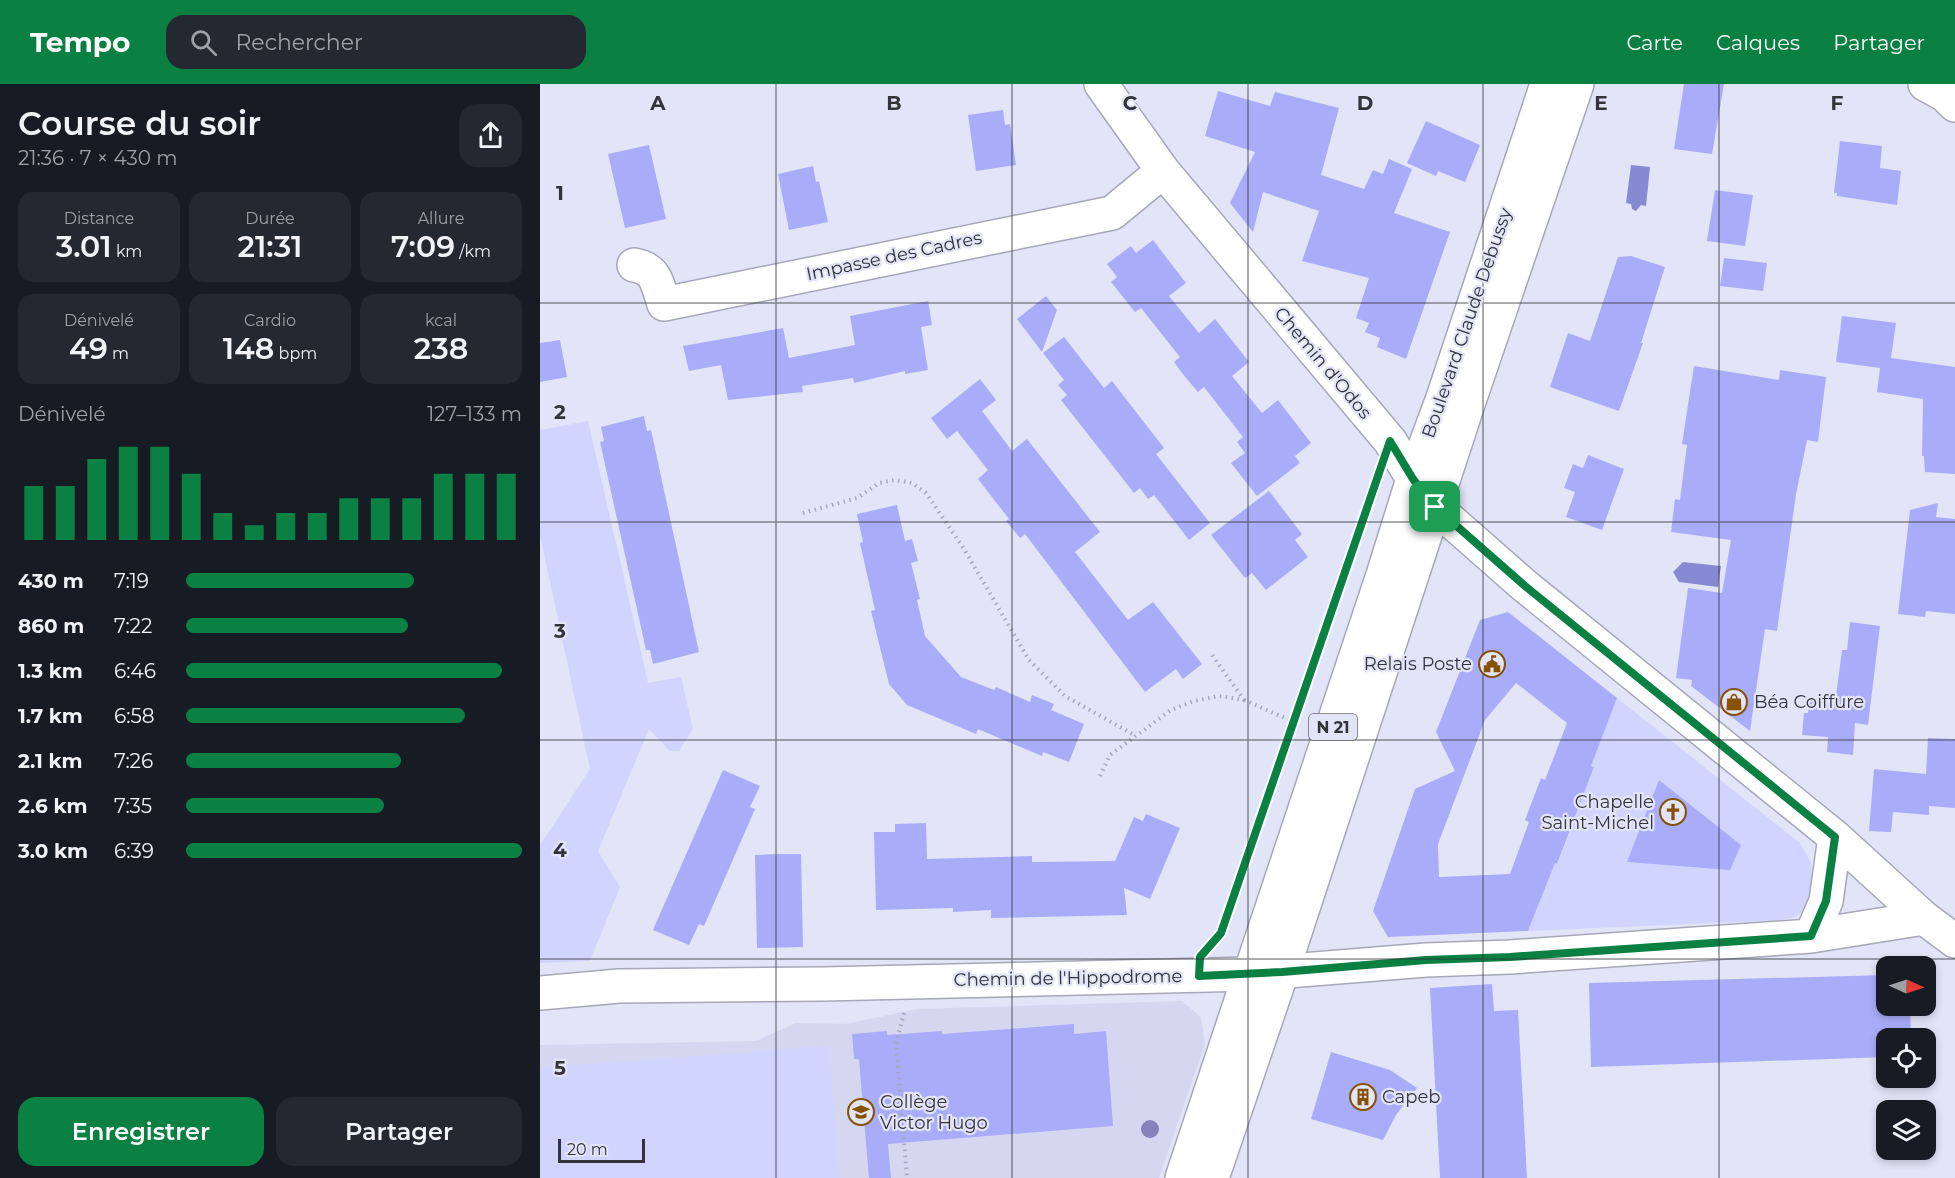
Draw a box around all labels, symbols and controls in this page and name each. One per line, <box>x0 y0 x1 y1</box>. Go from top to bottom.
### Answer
search box <box>166 15 586 69</box>
text: Tempo <box>30 25 130 59</box>
icon: search <box>187 26 220 59</box>
text: Rechercher <box>235 29 363 56</box>
text: Carte <box>1626 30 1683 55</box>
text: Calques <box>1716 30 1800 55</box>
text: Partager <box>1833 30 1925 55</box>
text: A <box>649 91 666 115</box>
text: B <box>886 91 902 115</box>
text: C <box>1123 91 1138 115</box>
text: D <box>1357 91 1373 115</box>
text: E <box>1594 91 1608 115</box>
text: F <box>1831 91 1844 115</box>
text: Course du soir <box>18 103 261 143</box>
button: share <box>459 104 522 167</box>
text: 21:36 · 7 × 430 m <box>18 146 177 170</box>
text: 1 <box>556 181 564 205</box>
street label: Boulevard Claude Debussy <box>1417 205 1517 441</box>
text: Distance <box>64 209 134 228</box>
text: Durée <box>245 209 295 228</box>
text: Allure <box>418 209 464 228</box>
street label: Impasse des Cadres <box>804 227 984 285</box>
text: 3.01 <box>56 228 112 265</box>
text: 21:31 <box>237 228 303 265</box>
text: 7:09 <box>391 228 455 265</box>
text: km <box>112 242 142 261</box>
text: /km <box>455 242 491 261</box>
street label: Chemin d'Odos <box>1270 302 1376 424</box>
text: Dénivelé <box>64 311 134 330</box>
text: Cardio <box>244 311 296 330</box>
text: kcal <box>425 311 457 330</box>
text: 49 <box>69 330 108 367</box>
text: 148 <box>223 330 274 367</box>
text: 238 <box>414 330 468 367</box>
text: m <box>108 344 129 363</box>
text: bpm <box>274 344 317 363</box>
text: 2 <box>554 400 566 424</box>
text: Dénivelé <box>18 402 106 426</box>
text: 127–133 m <box>427 402 522 426</box>
pin <box>1409 481 1460 532</box>
icon: arrive <box>1418 490 1451 523</box>
text: 430 m <box>18 569 84 593</box>
text: 7:19 <box>114 569 149 593</box>
text: 860 m <box>18 614 84 638</box>
text: 7:22 <box>114 614 152 638</box>
text: 3 <box>553 619 566 643</box>
public building icon: Relais Poste <box>1477 649 1507 679</box>
place label: Relais Poste <box>1364 653 1472 675</box>
text: 1.3 km <box>18 659 83 683</box>
text: 6:46 <box>114 659 156 683</box>
shop icon: Béa Coiffure <box>1719 687 1749 717</box>
place label: Béa Coiffure <box>1754 691 1864 713</box>
text: 1.7 km <box>18 704 83 728</box>
text: 6:58 <box>114 704 155 728</box>
road number: N 21 <box>1309 714 1357 740</box>
text: 2.1 km <box>18 749 82 773</box>
text: 7:26 <box>114 749 153 773</box>
place label: Chapelle Saint-Michel <box>1541 791 1654 834</box>
text: 2.6 km <box>18 794 87 818</box>
text: 7:35 <box>114 794 152 818</box>
church icon: Chapelle Saint-Michel <box>1658 797 1688 827</box>
text: 4 <box>553 838 567 862</box>
text: 3.0 km <box>18 839 88 863</box>
text: 6:39 <box>114 839 154 863</box>
north arrow <box>1876 956 1936 1016</box>
map controls <box>1876 956 1936 1160</box>
street label: Chemin de l'Hippodrome <box>954 965 1183 991</box>
button: locate <box>1876 1028 1936 1088</box>
text: 5 <box>554 1056 566 1080</box>
building icon: Capeb <box>1348 1082 1378 1112</box>
place label: Capeb <box>1382 1086 1441 1108</box>
place label: Collège Victor Hugo <box>880 1091 988 1134</box>
button: Enregistrer <box>18 1097 264 1166</box>
button: Partager <box>276 1097 522 1166</box>
school or university icon: Collège Victor Hugo <box>846 1097 876 1127</box>
button: layers <box>1876 1100 1936 1160</box>
scale bar <box>558 1136 645 1164</box>
text: 20 m <box>567 1140 608 1159</box>

